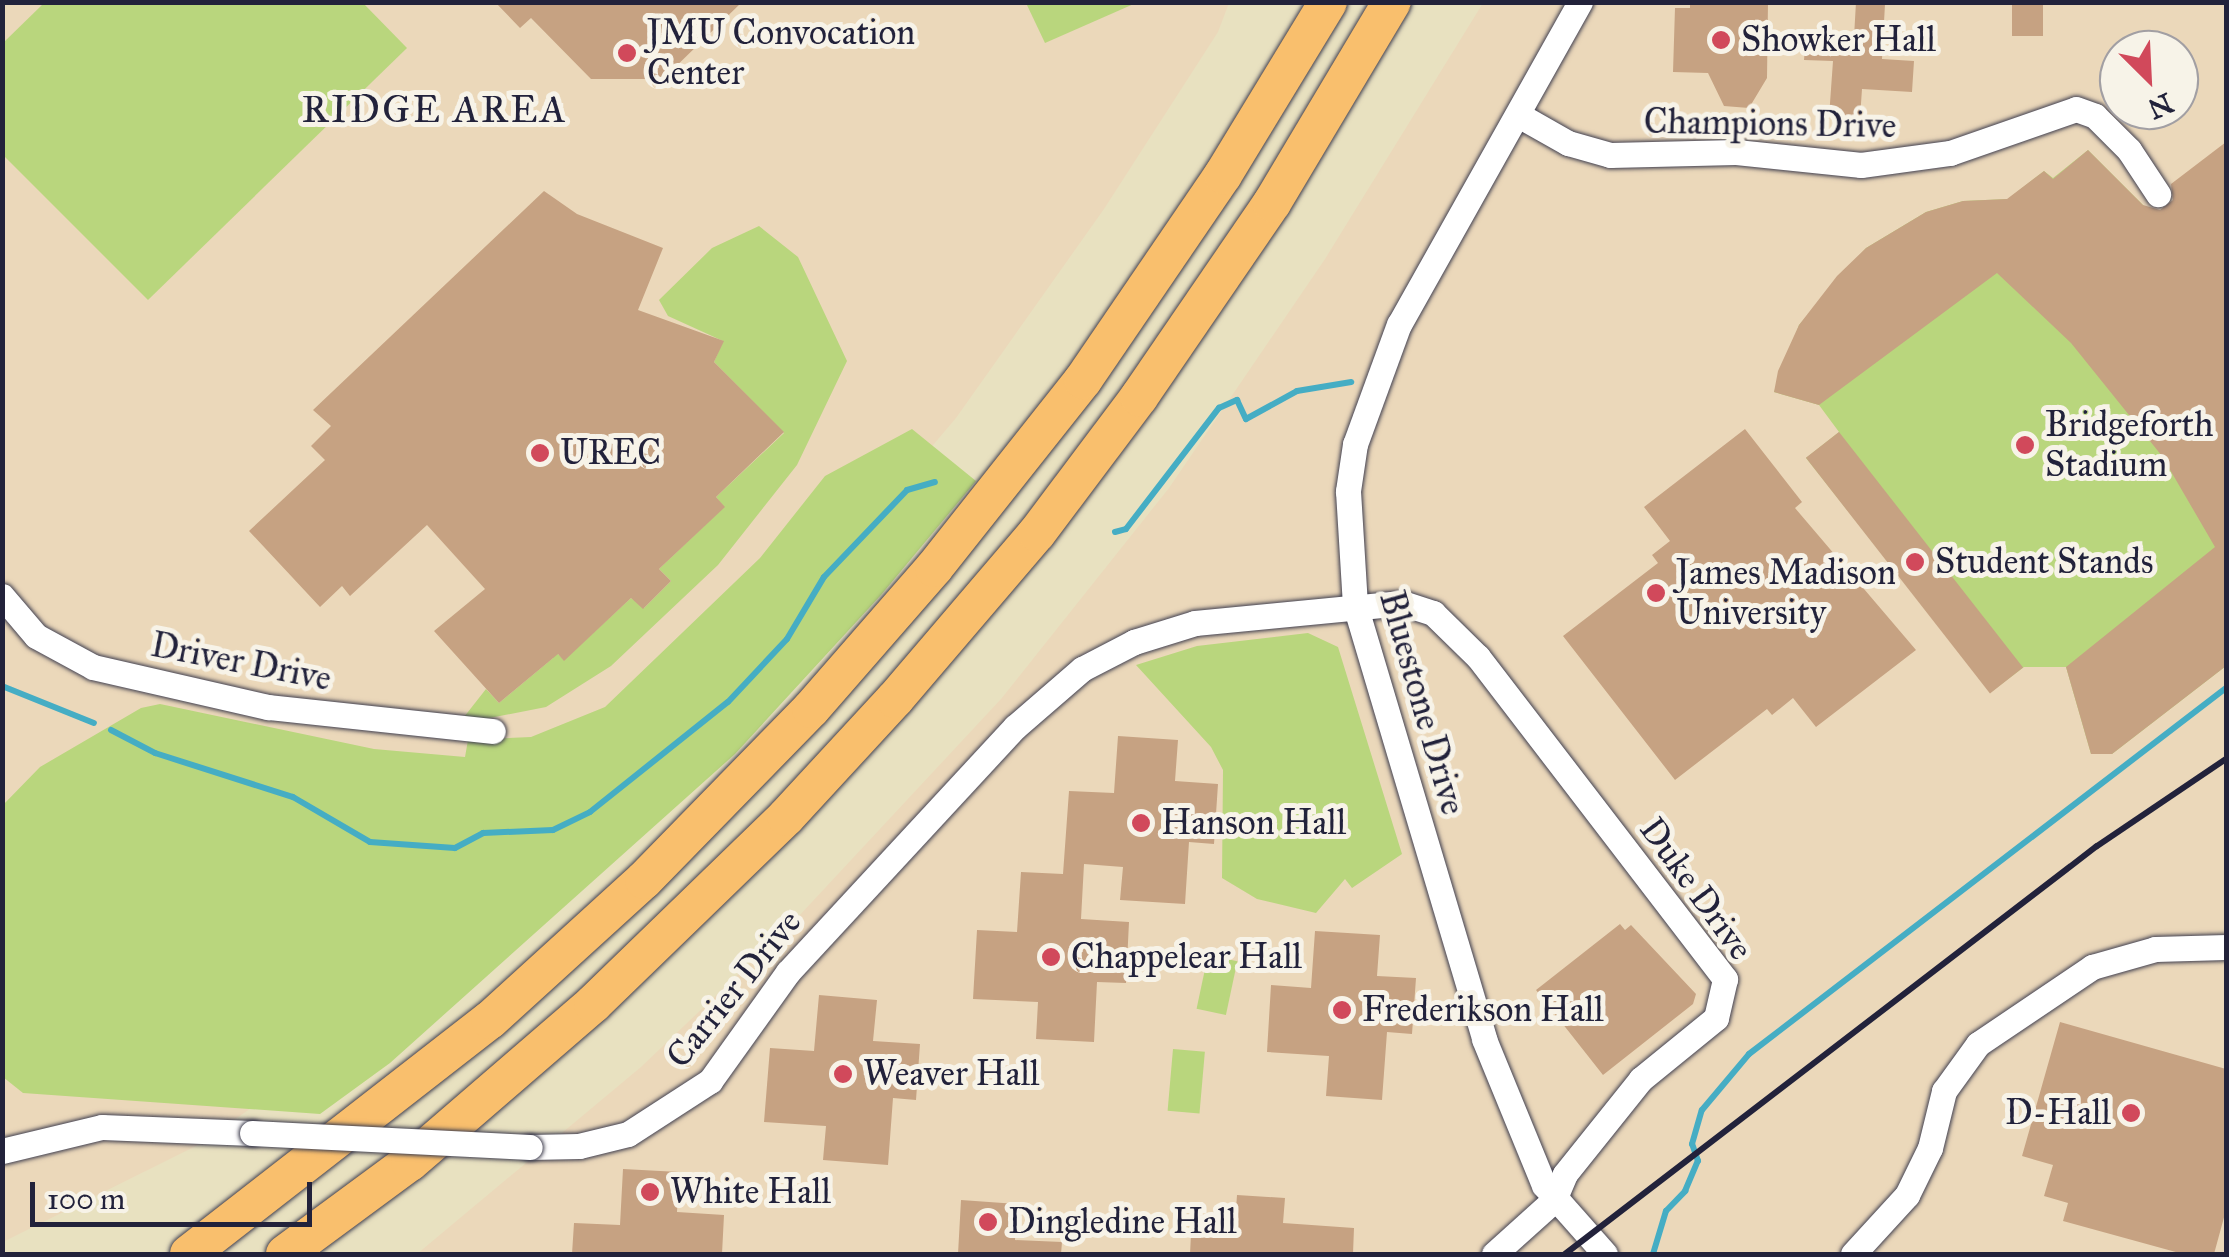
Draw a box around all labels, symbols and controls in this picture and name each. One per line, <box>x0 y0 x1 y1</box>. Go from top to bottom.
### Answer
place label: JMU Convocation Center <box>647 12 915 94</box>
place label: Showker Hall <box>1741 19 1936 61</box>
marker: Showker Hall <box>1710 29 1732 51</box>
north arrow <box>2099 30 2199 130</box>
marker: JMU Convocation Center <box>616 42 638 64</box>
text: N <box>2143 85 2179 127</box>
district label: RIDGE AREA <box>302 87 568 133</box>
street label: Champions Drive <box>1643 101 1897 147</box>
place label: Bridgeforth Stadium <box>2045 404 2213 486</box>
place label: UREC <box>560 432 661 474</box>
marker: Bridgeforth Stadium <box>2014 434 2036 456</box>
marker: UREC <box>529 442 551 464</box>
place label: Student Stands <box>1935 541 2154 583</box>
marker: Student Stands <box>1904 551 1926 573</box>
place label: James Madison University <box>1676 552 1896 634</box>
marker: James Madison University <box>1645 582 1667 604</box>
street label: Bluestone Drive <box>1370 586 1474 820</box>
street label: Driver Drive <box>147 624 335 700</box>
place label: Hanson Hall <box>1161 802 1346 844</box>
street label: Duke Drive <box>1630 810 1762 968</box>
marker: Hanson Hall <box>1130 812 1152 834</box>
street label: Carrier Drive <box>658 902 810 1076</box>
place label: Chappelear Hall <box>1071 936 1302 978</box>
marker: Chappelear Hall <box>1040 946 1062 968</box>
place label: Frederikson Hall <box>1362 989 1604 1031</box>
marker: Frederikson Hall <box>1331 999 1353 1021</box>
place label: Weaver Hall <box>863 1053 1039 1095</box>
marker: Weaver Hall <box>832 1063 854 1085</box>
place label: D-Hall <box>2005 1092 2111 1134</box>
marker: D-Hall <box>2120 1102 2142 1124</box>
scale bar <box>35 1162 318 1224</box>
place label: White Hall <box>670 1171 831 1213</box>
text: 100 m <box>47 1181 125 1217</box>
marker: White Hall <box>639 1181 661 1203</box>
place label: Dingledine Hall <box>1008 1201 1237 1243</box>
marker: Dingledine Hall <box>977 1211 999 1233</box>

